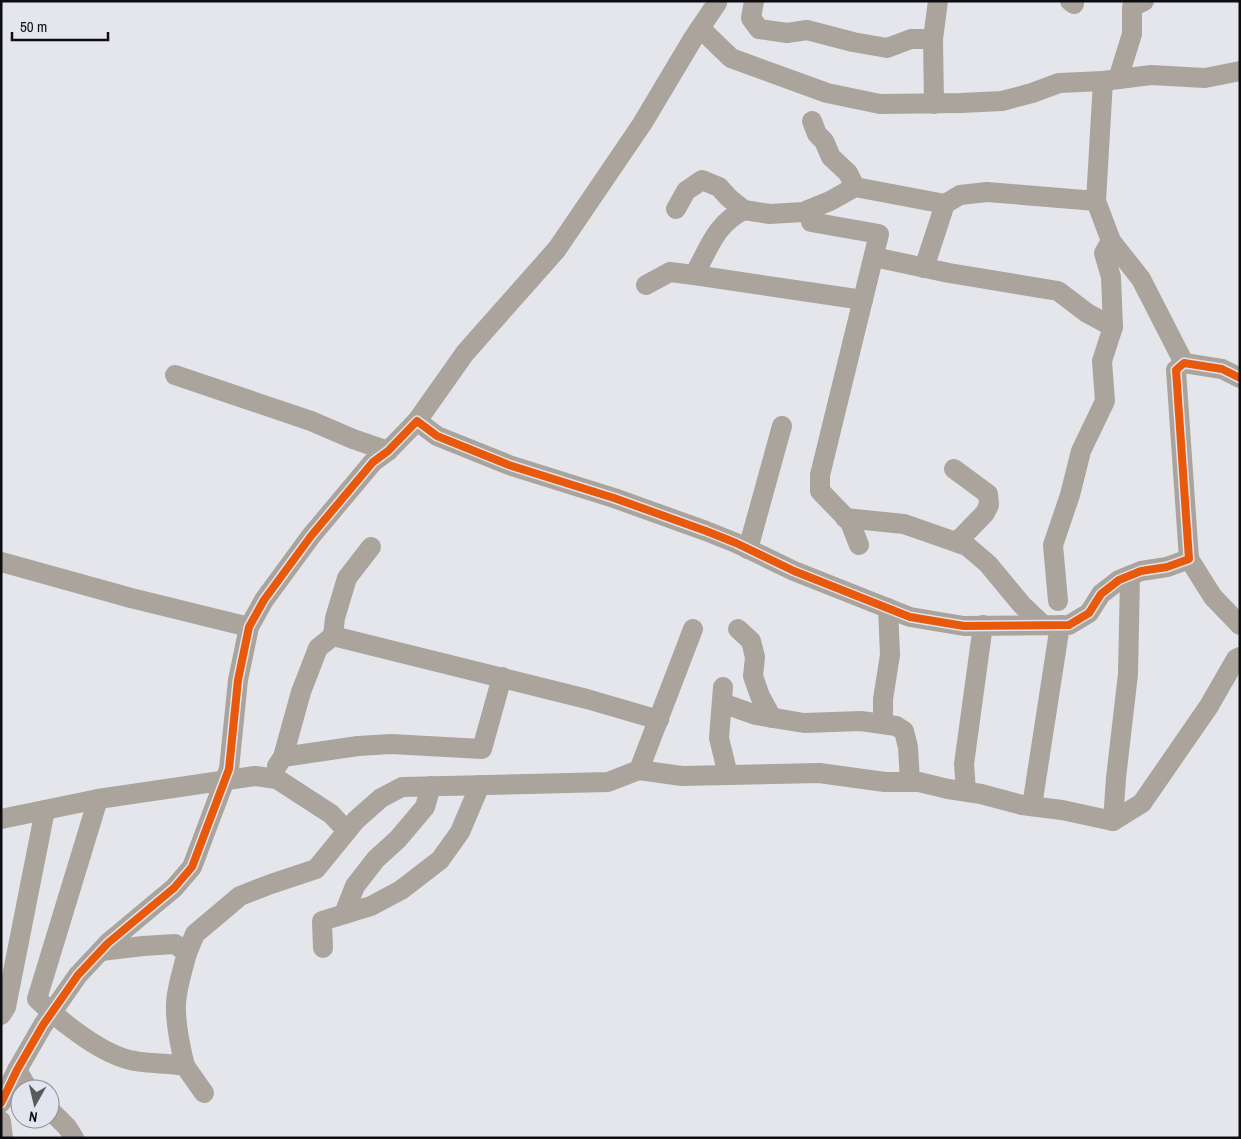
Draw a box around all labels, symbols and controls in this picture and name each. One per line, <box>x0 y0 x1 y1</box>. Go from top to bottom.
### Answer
scale bar <box>12 10 109 42</box>
text: 50 m <box>20 16 47 37</box>
north arrow <box>10 1079 60 1129</box>
text: N <box>28 1107 39 1126</box>

